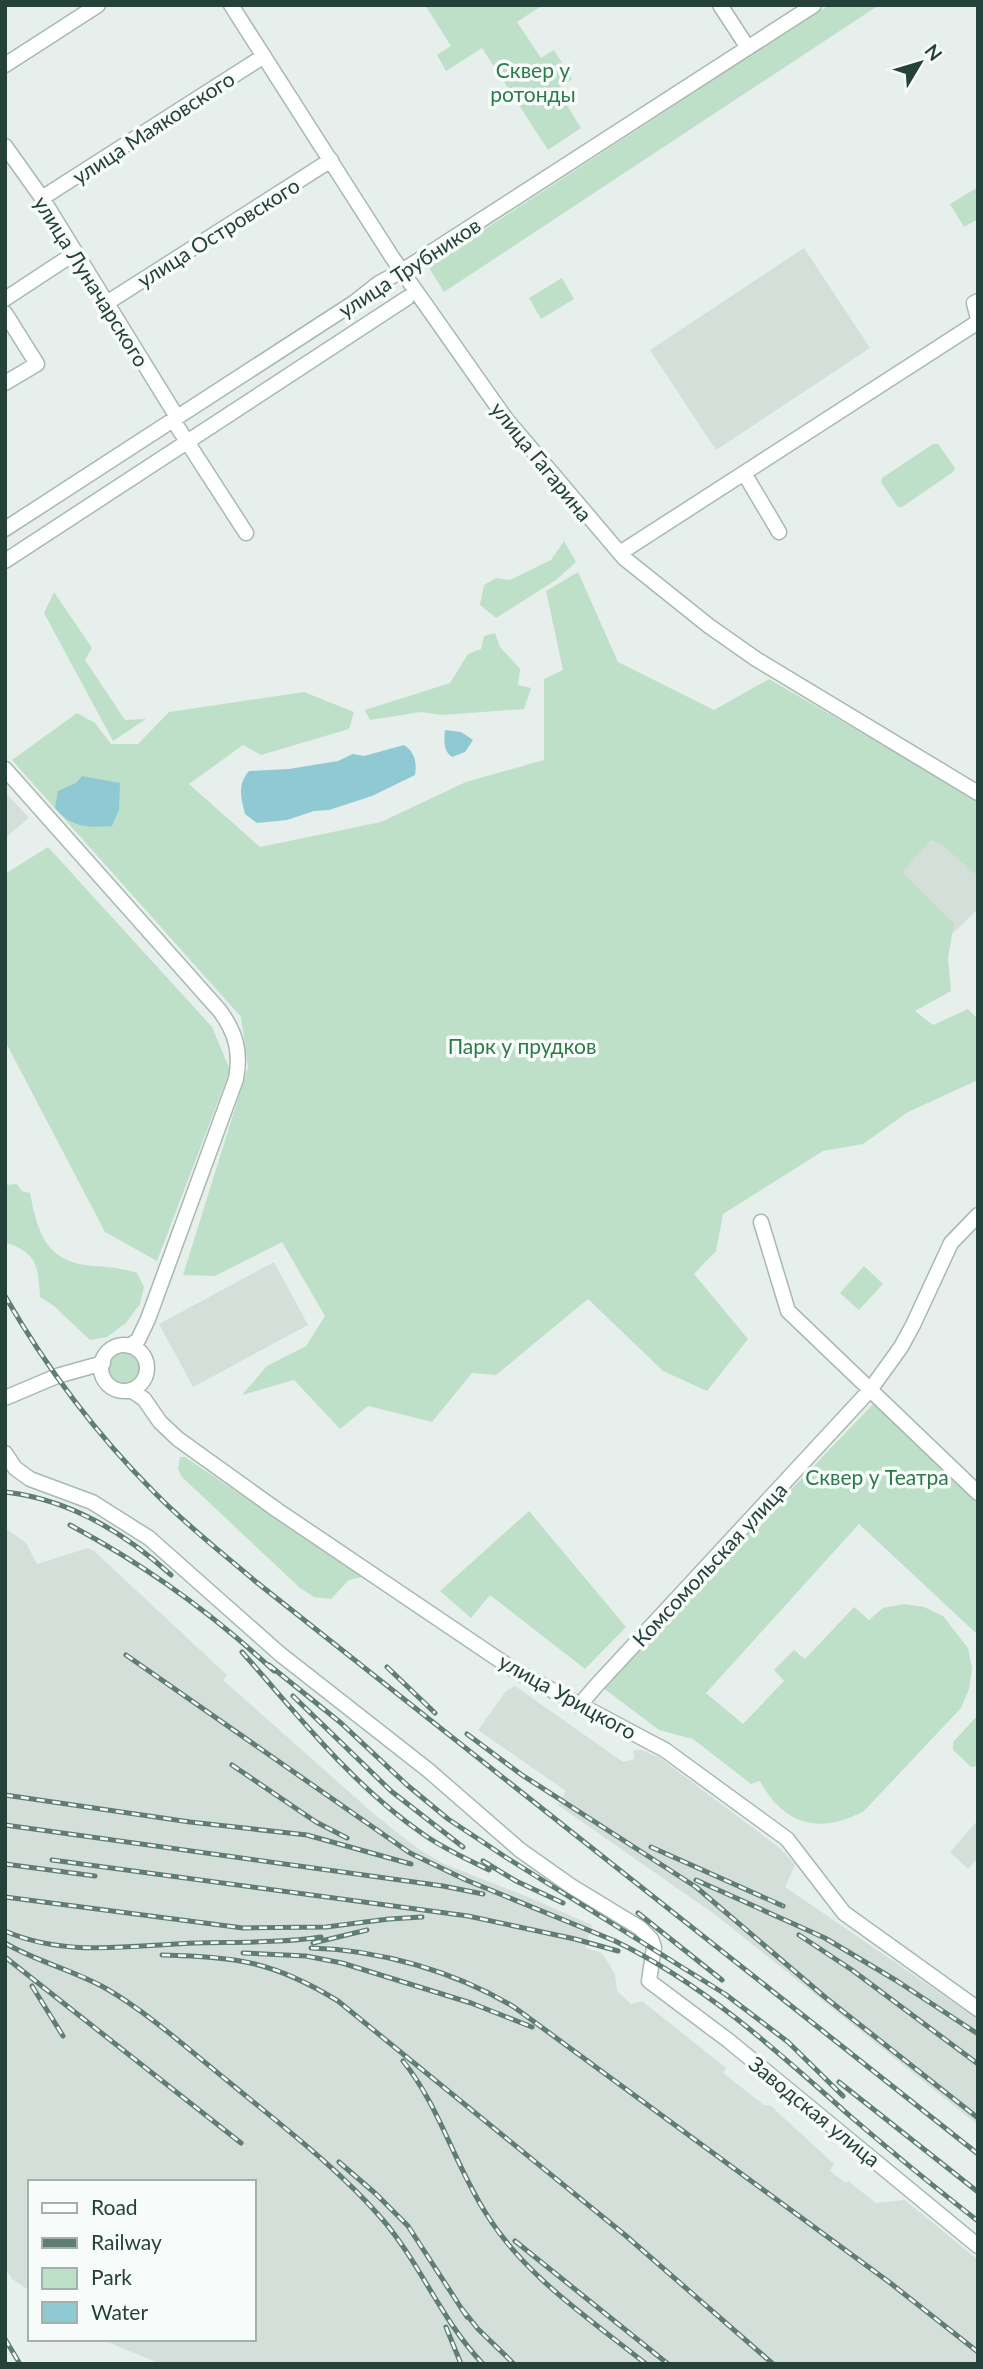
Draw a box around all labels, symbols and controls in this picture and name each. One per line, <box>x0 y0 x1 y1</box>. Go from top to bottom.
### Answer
north arrow <box>885 28 955 98</box>
text: N <box>920 39 947 65</box>
park label: Сквер у ротонды <box>490 57 576 106</box>
street label: улица Маяковского <box>67 65 239 189</box>
street label: улица Островского <box>132 172 304 292</box>
street label: улица Луначарского <box>29 191 155 371</box>
street label: улица Трубников <box>333 212 485 322</box>
street label: улица Гагарина <box>486 396 598 526</box>
park label: Парк у прудков <box>448 1033 596 1058</box>
park label: Сквер у Театра <box>805 1464 949 1489</box>
street label: Комсомольская улица <box>627 1477 791 1651</box>
street label: улица Урицкого <box>495 1648 641 1744</box>
street label: Заводская улица <box>744 2050 886 2172</box>
legend <box>28 2180 256 2341</box>
text: Road <box>91 2194 138 2219</box>
text: Railway <box>91 2229 162 2254</box>
text: Park <box>91 2264 132 2289</box>
text: Water <box>91 2299 148 2324</box>

